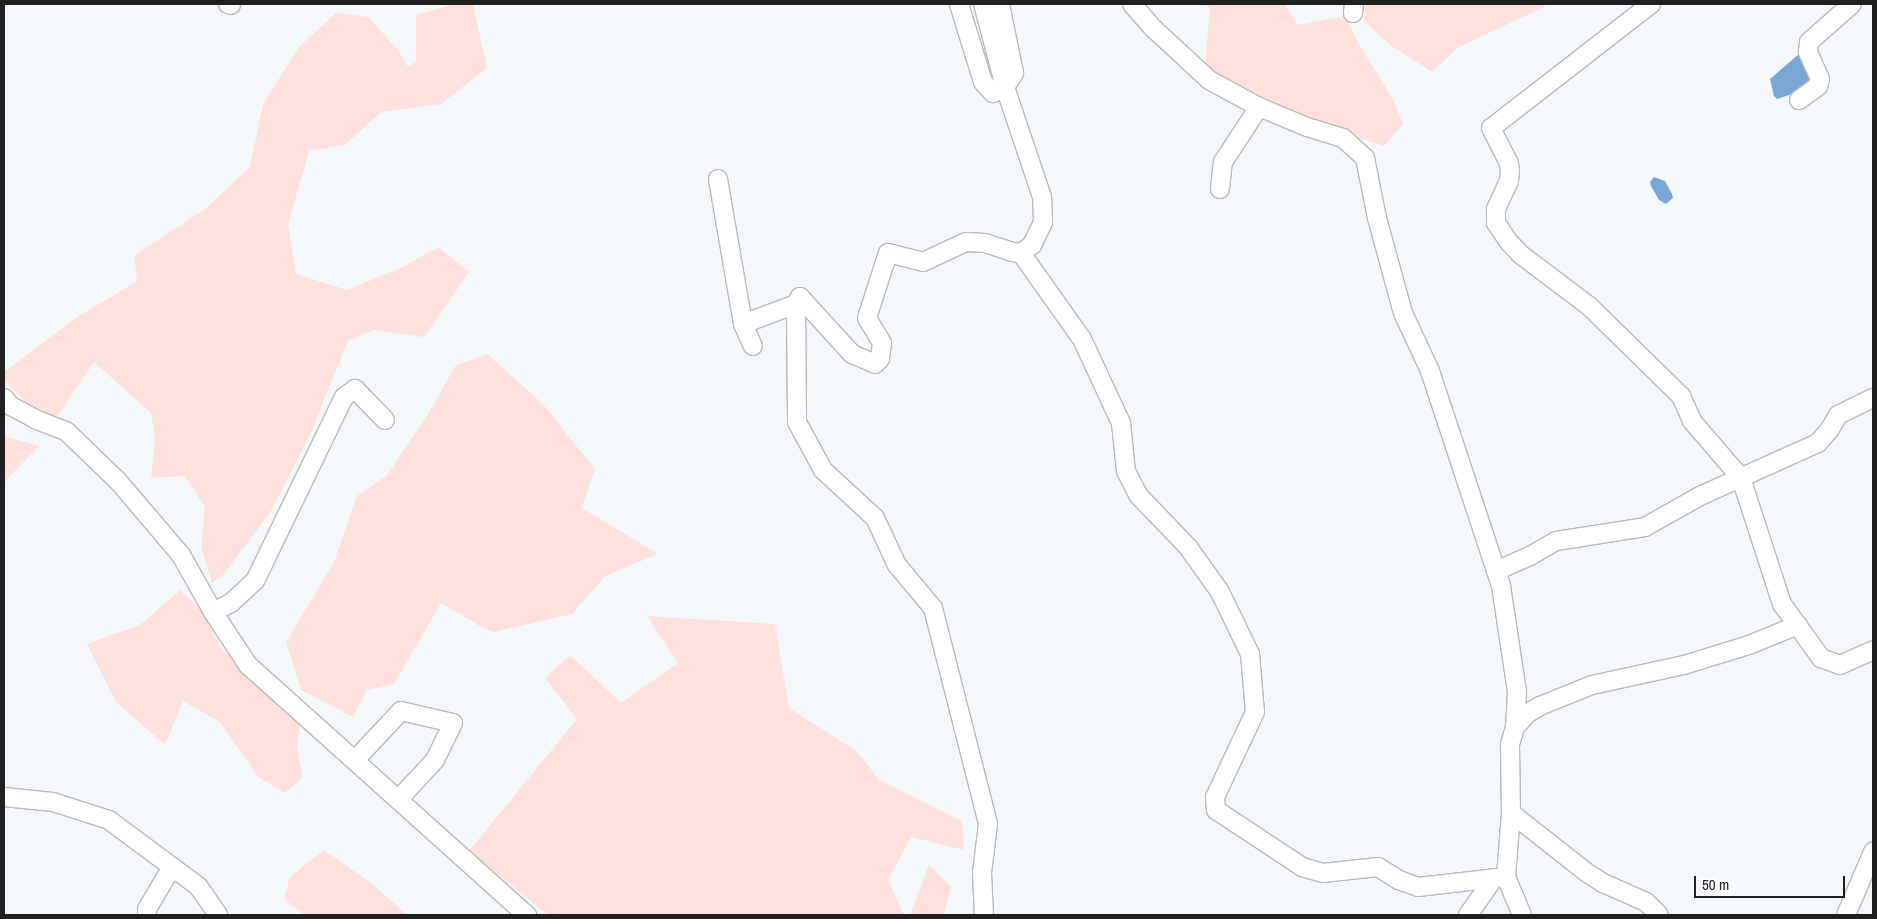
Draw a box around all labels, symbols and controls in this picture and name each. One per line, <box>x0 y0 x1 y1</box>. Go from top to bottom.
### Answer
scale bar <box>1697 866 1848 898</box>
text: 50 m <box>1702 874 1729 895</box>

